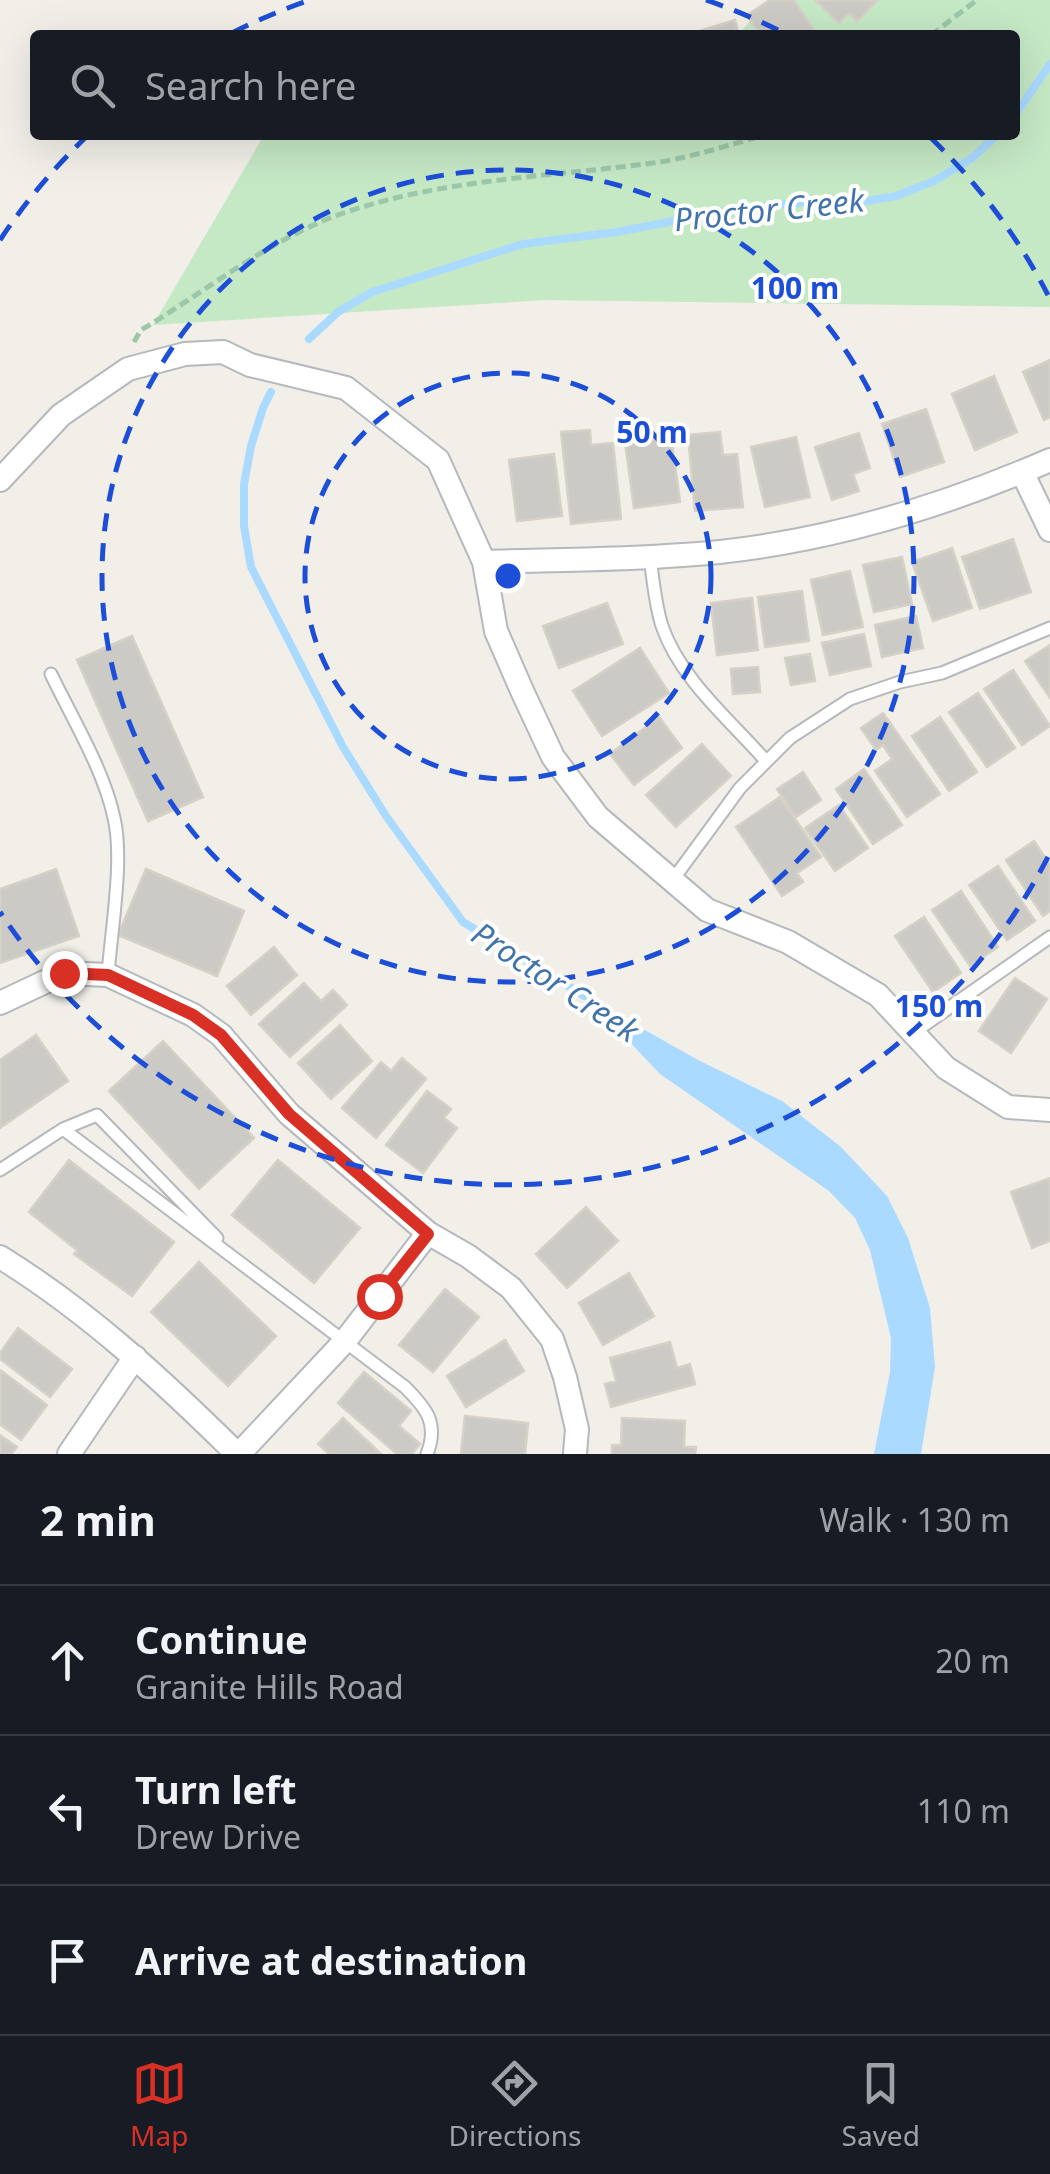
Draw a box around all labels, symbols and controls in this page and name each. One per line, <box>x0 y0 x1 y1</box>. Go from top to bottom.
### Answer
search box <box>30 30 1020 140</box>
icon: search <box>65 58 120 113</box>
text: Search here <box>145 59 356 111</box>
water label: Proctor Creek <box>672 178 867 240</box>
text: 100 m <box>751 267 839 308</box>
text: 50 m <box>616 411 688 452</box>
centre of rings <box>490 558 526 594</box>
water label: Proctor Creek <box>464 911 649 1052</box>
route end <box>42 951 88 997</box>
text: 150 m <box>895 985 983 1026</box>
route start <box>357 1274 403 1320</box>
text: 2 min <box>40 1491 156 1548</box>
text: Walk · 130 m <box>819 1498 1010 1541</box>
text: Continue <box>135 1613 308 1665</box>
icon: ahead <box>40 1633 95 1688</box>
text: 20 m <box>935 1639 1010 1682</box>
text: Granite Hills Road <box>135 1665 404 1708</box>
text: Turn left <box>135 1763 297 1815</box>
icon: left <box>40 1783 95 1838</box>
text: 110 m <box>917 1789 1010 1832</box>
text: Drew Drive <box>135 1815 301 1858</box>
icon: arrive <box>40 1933 95 1988</box>
text: Arrive at destination <box>135 1934 527 1986</box>
tab: Map <box>130 2056 188 2154</box>
tab: Directions <box>449 2056 581 2154</box>
tab: Saved <box>842 2056 920 2154</box>

